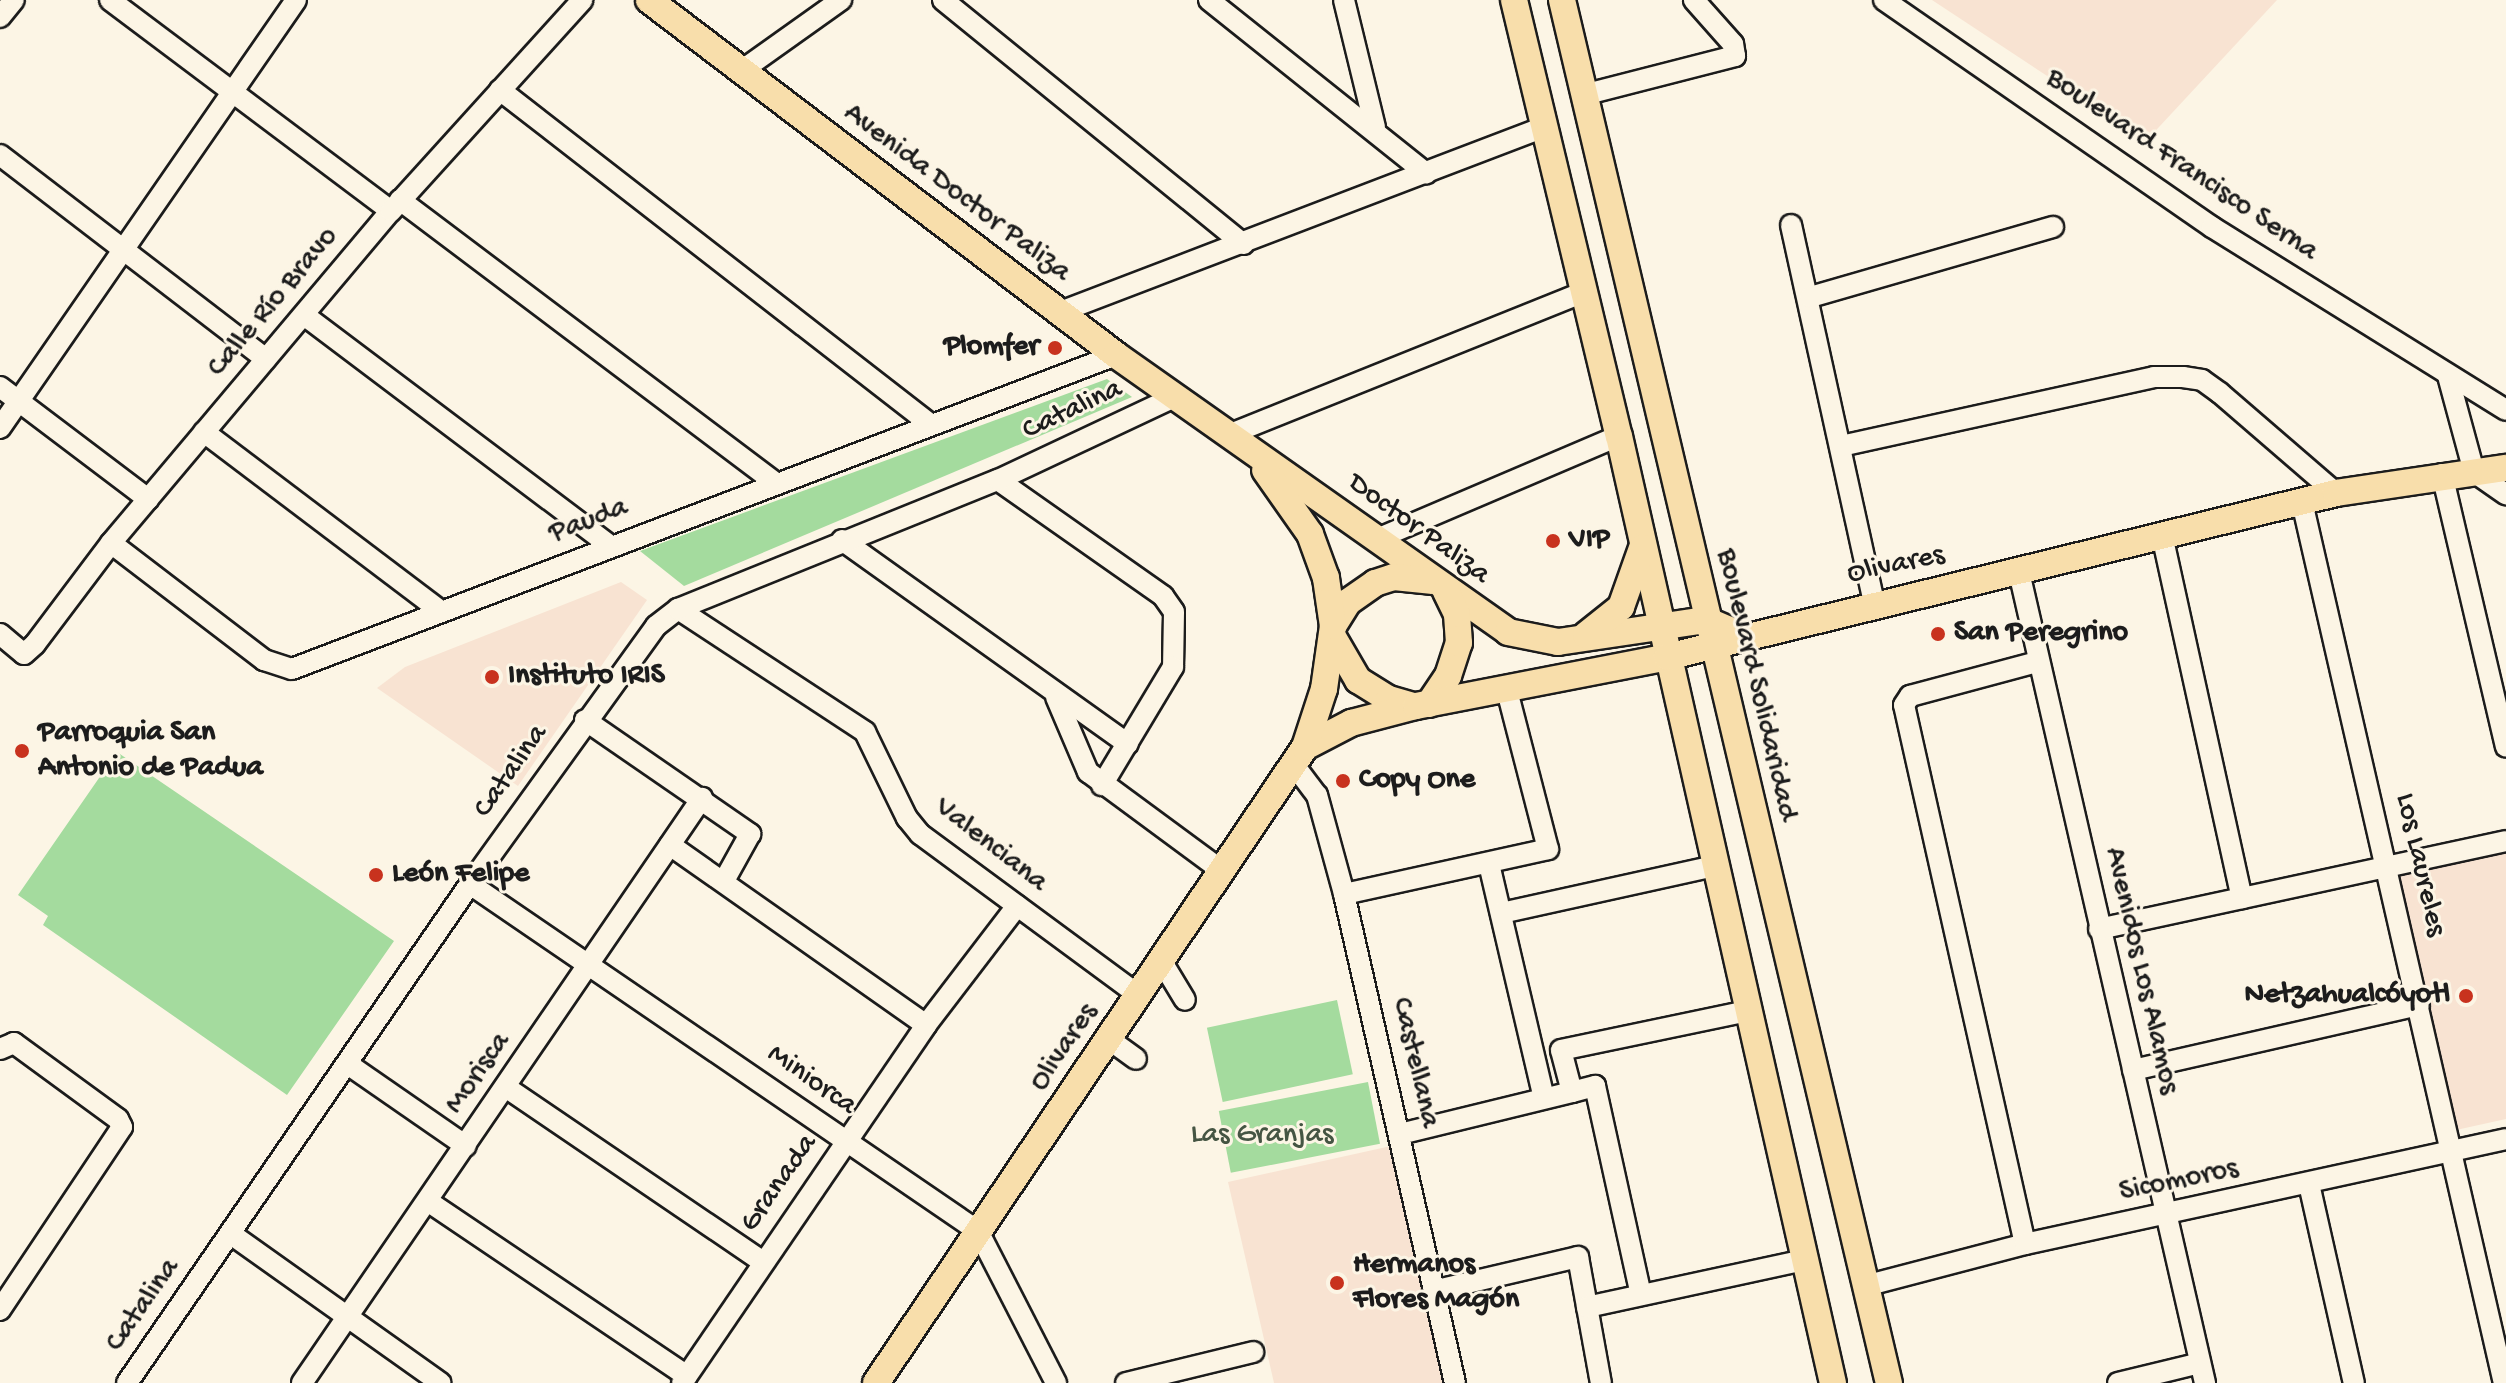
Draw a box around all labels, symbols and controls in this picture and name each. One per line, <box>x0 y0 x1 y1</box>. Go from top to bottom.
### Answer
street label: Boulevard Francisco Serna <box>2038 61 2324 271</box>
street label: Avenida Doctor Paliza <box>835 97 1077 291</box>
street label: Calle Río Bravo <box>201 221 347 385</box>
place label: Plomfer <box>944 330 1039 366</box>
marker: Plomfer <box>1046 339 1064 357</box>
street label: Catalina <box>1017 372 1129 450</box>
street label: Doctor Paliza <box>1340 466 1496 594</box>
street label: Pauda <box>544 491 634 553</box>
place label: VIP <box>1569 523 1609 559</box>
marker: VIP <box>1544 532 1562 550</box>
street label: Olivares <box>1844 538 1948 594</box>
street label: Boulevard Solidaridad <box>1706 546 1804 824</box>
place label: San Peregrino <box>1954 616 2128 652</box>
marker: San Peregrino <box>1929 625 1947 643</box>
place label: Instituto IRIS <box>508 659 665 695</box>
marker: Instituto IRIS <box>483 668 501 686</box>
place label: Parroquia San Antonio de Padua <box>38 716 263 786</box>
street label: Catalina <box>467 718 557 826</box>
marker: Parroquia San Antonio de Padua <box>13 742 31 760</box>
place label: Copy One <box>1359 763 1475 799</box>
marker: Copy One <box>1334 772 1352 790</box>
street label: Los Laureles <box>2385 790 2453 940</box>
street label: Valenciana <box>926 791 1054 901</box>
street label: Avenidos Los Alamos <box>2094 844 2186 1098</box>
place label: León Felipe <box>392 857 530 893</box>
marker: León Felipe <box>367 866 385 884</box>
place label: Netzahualcóyotl <box>2244 978 2450 1014</box>
marker: Netzahualcóyotl <box>2457 987 2475 1005</box>
street label: Castellana <box>1382 994 1446 1132</box>
street label: Olivares <box>1023 997 1107 1099</box>
street label: Morisca <box>438 1026 520 1122</box>
street label: Miniorca <box>759 1037 863 1125</box>
park label: Las Granjas <box>1191 1118 1333 1154</box>
street label: Granada <box>733 1128 827 1240</box>
street label: Sicomoros <box>2116 1152 2242 1212</box>
place label: Hermanos Flores Magón <box>1353 1248 1519 1318</box>
street label: Catalina <box>99 1252 189 1360</box>
marker: Hermanos Flores Magón <box>1328 1274 1346 1292</box>

